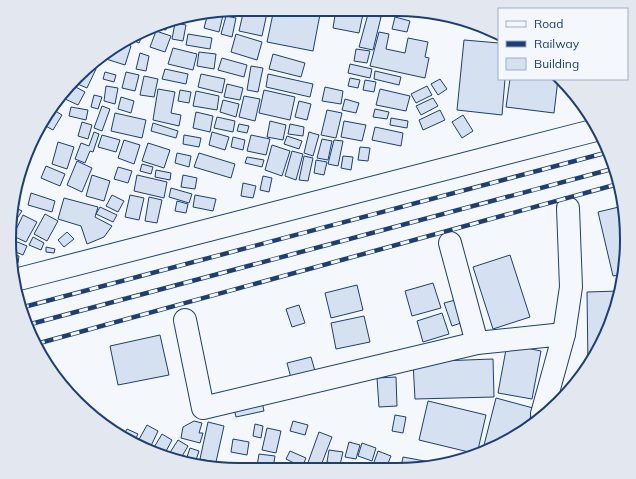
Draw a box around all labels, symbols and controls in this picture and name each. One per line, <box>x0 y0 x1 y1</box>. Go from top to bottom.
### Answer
legend <box>498 8 628 80</box>
text: Road <box>534 16 563 31</box>
text: Railway <box>534 36 580 51</box>
text: Building <box>534 56 579 71</box>

